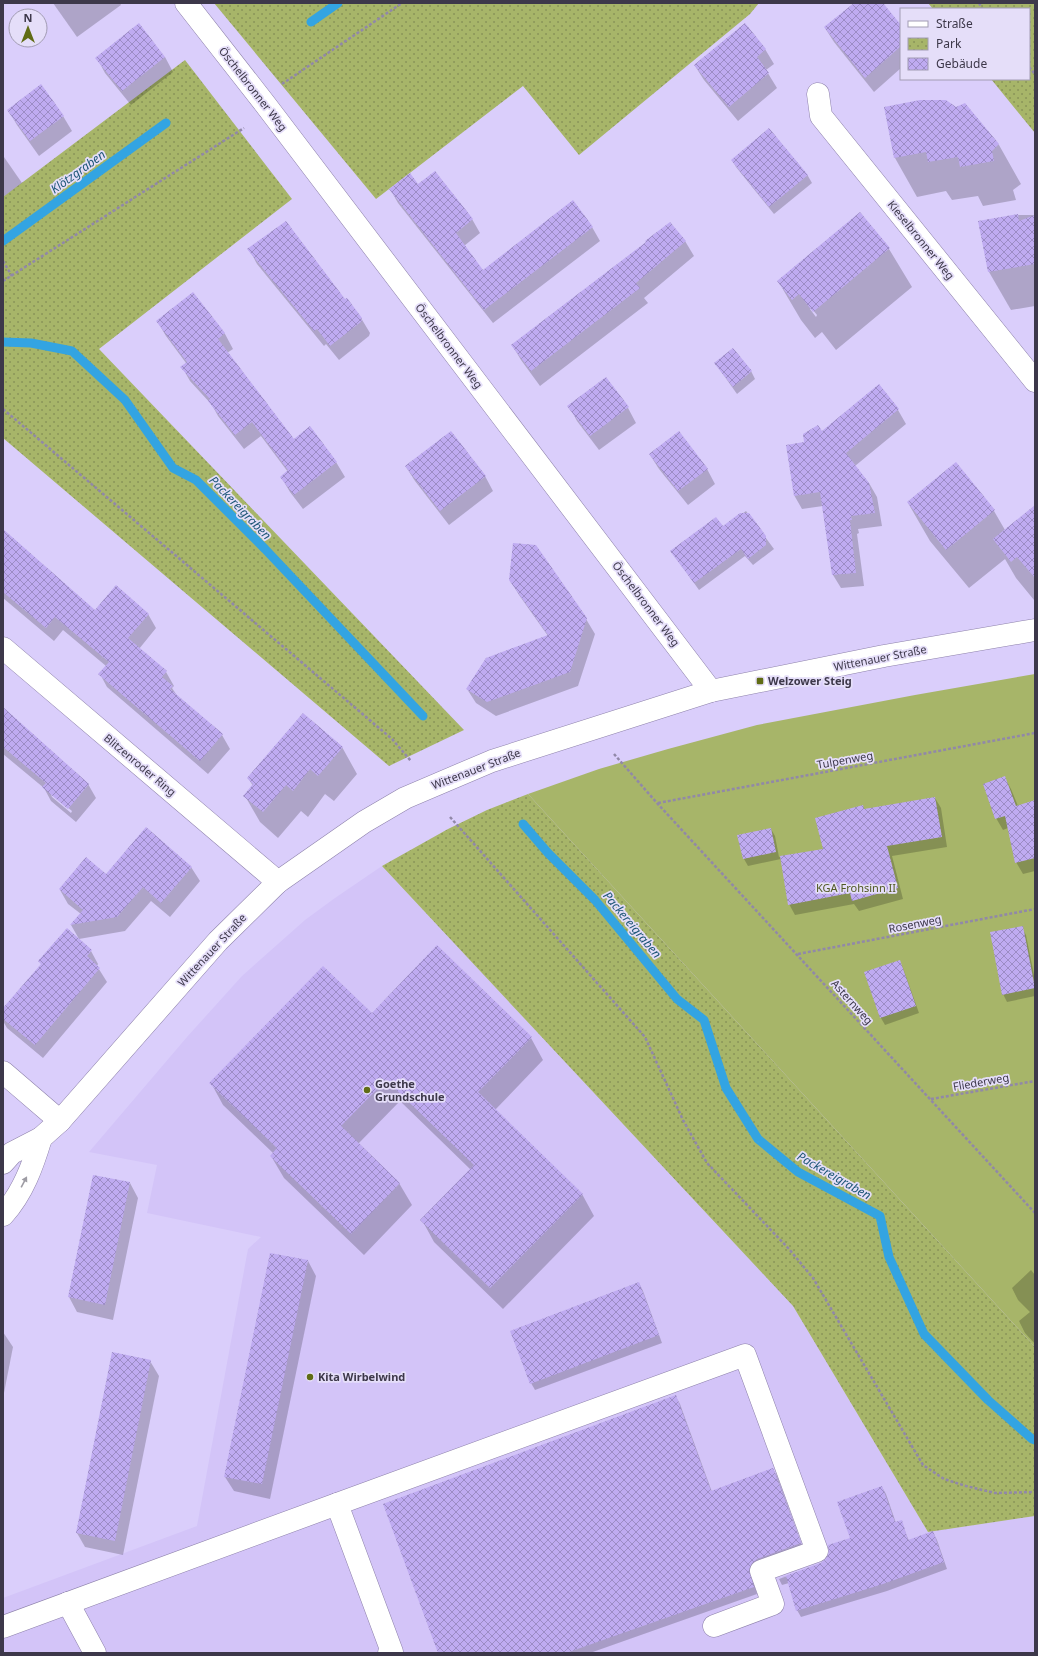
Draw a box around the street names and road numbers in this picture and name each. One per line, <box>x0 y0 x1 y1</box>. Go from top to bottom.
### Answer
street label: Öschelbronner Weg <box>216 44 291 134</box>
street label: Kieselbronner Weg <box>885 197 958 283</box>
street label: Öschelbronner Weg <box>412 300 486 391</box>
street label: Öschelbronner Weg <box>609 558 683 649</box>
street label: Wittenauer Straße <box>832 641 928 674</box>
street label: Blitzenroder Ring <box>101 730 179 799</box>
street label: Wittenauer Straße <box>429 745 523 792</box>
street label: Tulpenweg <box>816 747 874 772</box>
street label: Wittenauer Straße <box>174 910 249 989</box>
street label: Rosenweg <box>887 911 943 936</box>
street label: Asternweg <box>828 976 876 1027</box>
street label: Fliederweg <box>952 1069 1010 1094</box>

